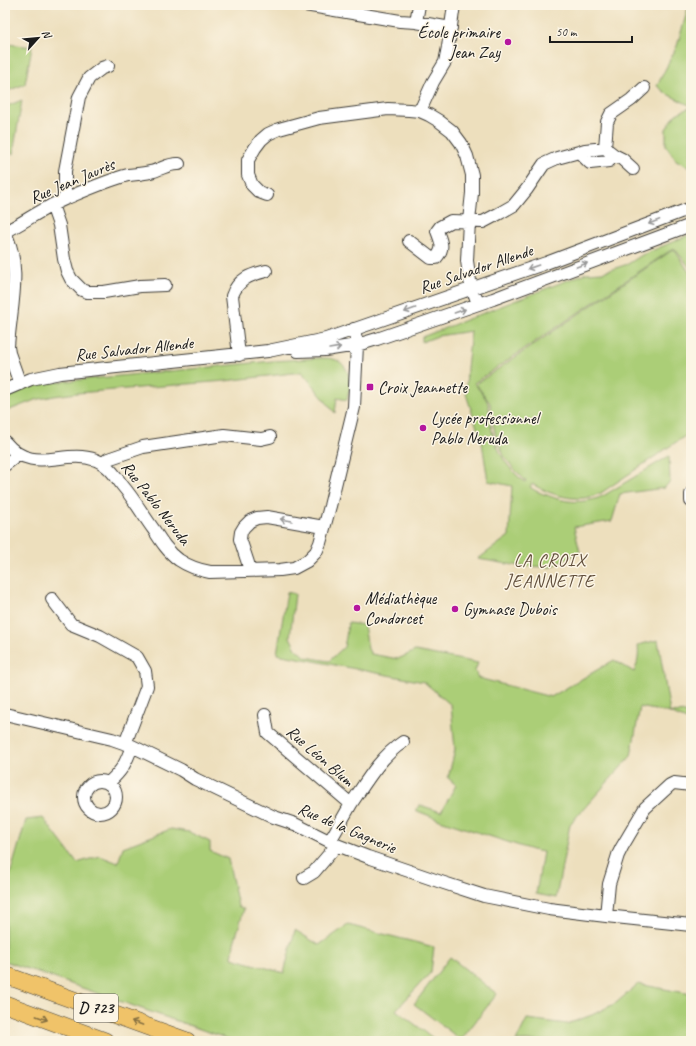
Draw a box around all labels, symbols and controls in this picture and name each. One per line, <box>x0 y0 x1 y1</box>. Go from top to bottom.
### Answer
north arrow <box>18 18 58 58</box>
scale bar <box>550 18 632 44</box>
place label: École primaire Jean Zay <box>418 21 501 63</box>
text: 50 m <box>556 24 578 40</box>
text: N <box>39 27 56 42</box>
marker: École primaire Jean Zay <box>503 37 513 47</box>
street label: Rue Jean Jaurès <box>26 153 120 208</box>
one-way arrow <box>649 218 661 226</box>
street label: Rue Salvador Allende <box>417 239 537 298</box>
one-way arrow <box>575 261 588 268</box>
one-way arrow <box>526 264 539 271</box>
one-way arrow <box>454 306 466 314</box>
one-way arrow <box>404 307 416 315</box>
street label: Rue Salvador Allende <box>74 332 195 366</box>
one-way arrow <box>328 344 341 352</box>
place label: Croix Jeannette <box>378 377 469 398</box>
marker: Croix Jeannette <box>365 382 375 392</box>
place label: Lycée professionnel Pablo Neruda <box>431 408 541 449</box>
marker: Lycée professionnel Pablo Neruda <box>418 423 428 433</box>
street label: Rue Pablo Neruda <box>117 457 196 550</box>
one-way arrow <box>280 516 293 524</box>
district label: LA CROIX JEANNETTE <box>504 549 596 592</box>
place label: Médiathèque Condorcet <box>365 588 438 629</box>
place label: Gymnase Dubois <box>463 599 559 620</box>
marker: Médiathèque Condorcet <box>352 603 362 613</box>
marker: Gymnase Dubois <box>450 604 460 614</box>
street label: Rue Léon Blum <box>282 721 358 791</box>
street label: Rue de la Gagnerie <box>295 798 401 859</box>
road number: D 723 <box>74 994 118 1022</box>
one-way arrow <box>35 1014 47 1022</box>
one-way arrow <box>131 1019 143 1027</box>

